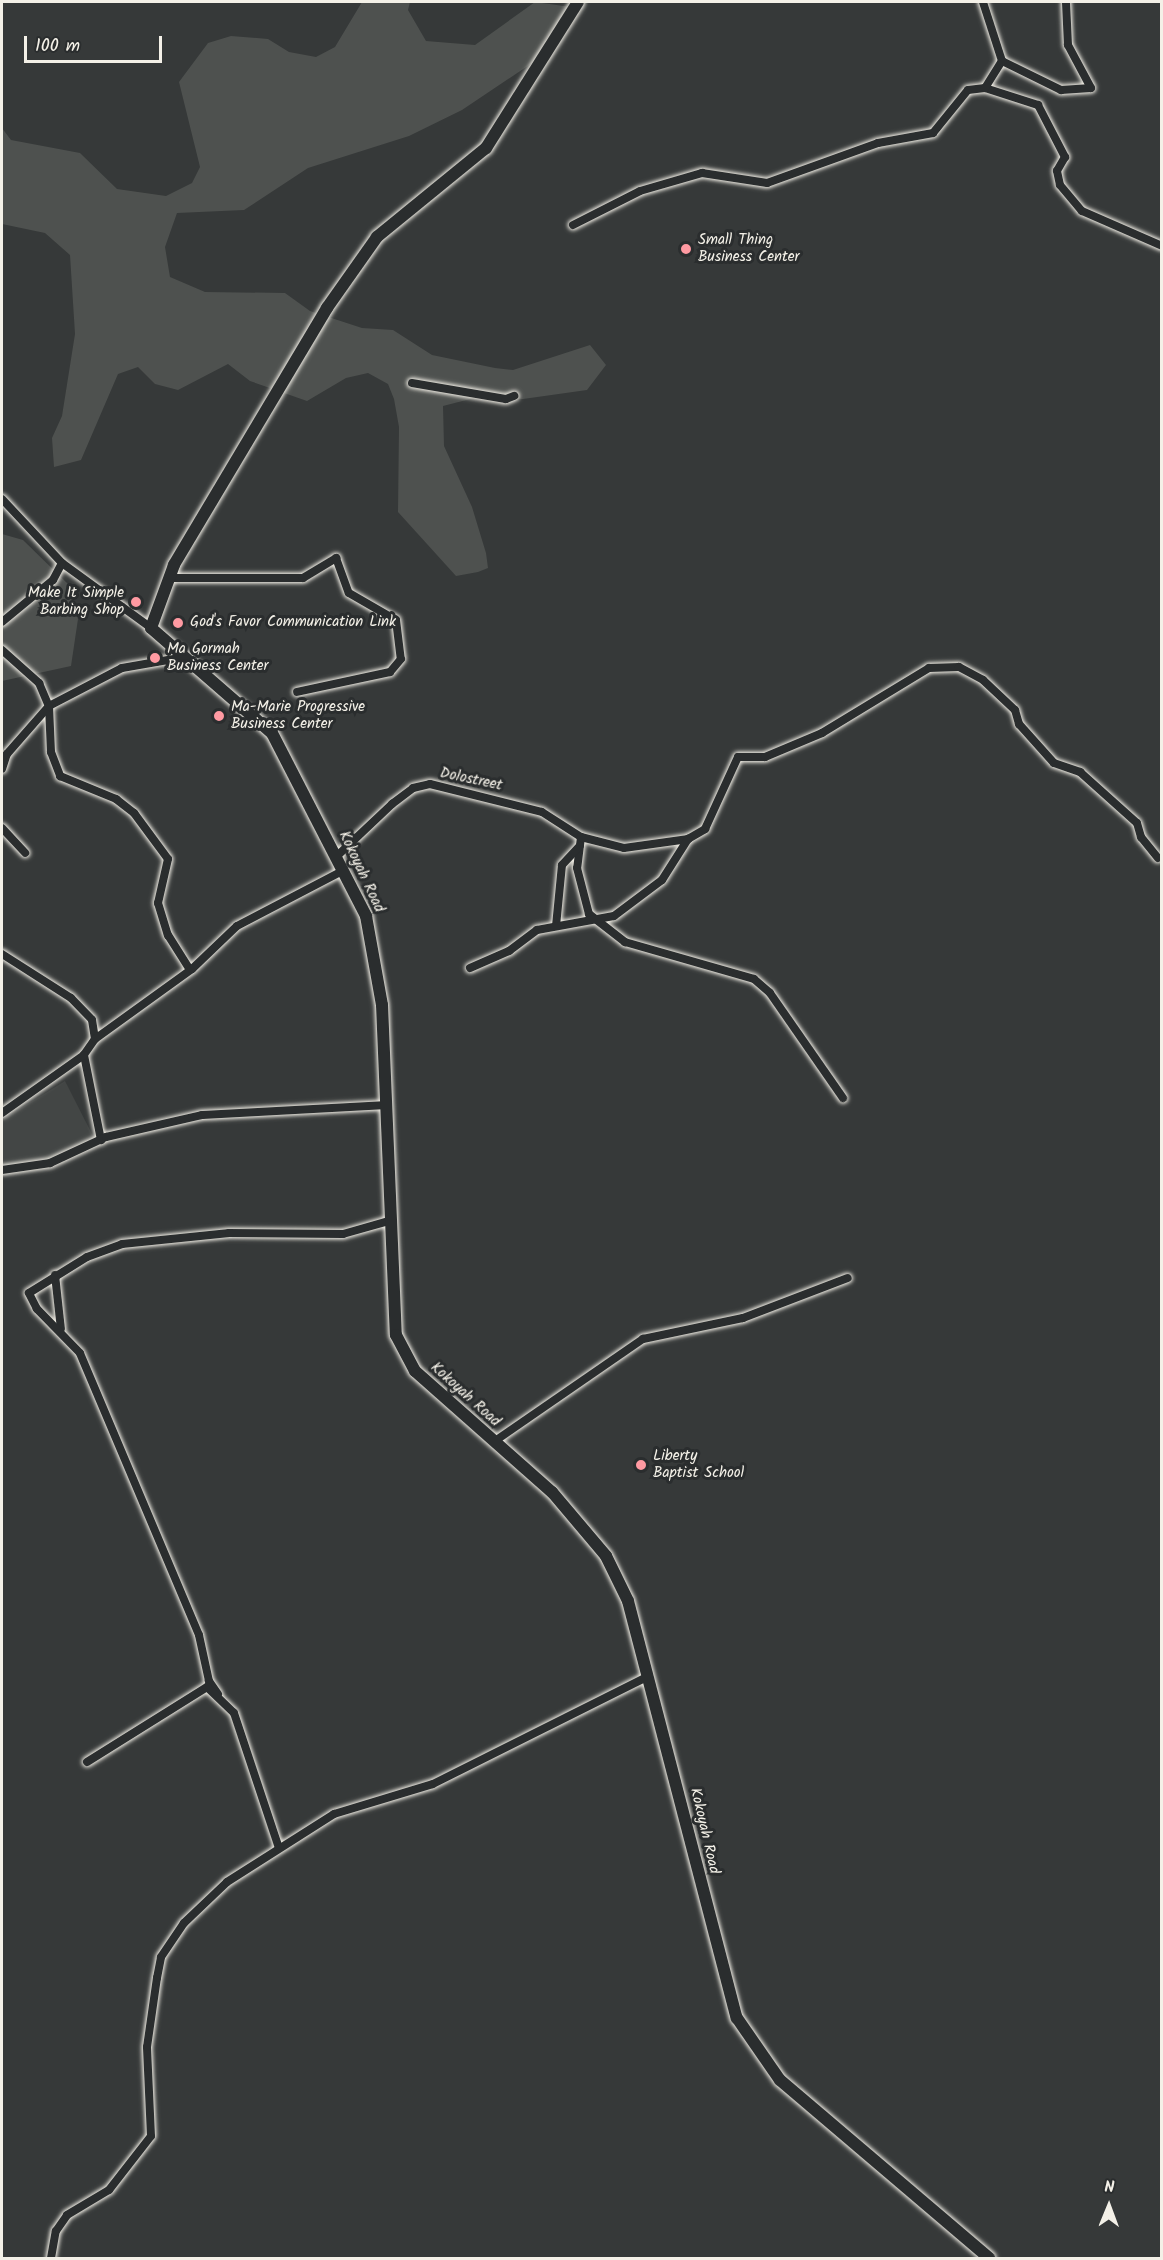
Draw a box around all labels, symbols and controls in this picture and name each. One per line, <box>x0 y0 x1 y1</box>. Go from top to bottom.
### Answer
scale bar <box>27 24 165 62</box>
text: 100 m <box>35 32 80 61</box>
place label: Small Thing Business Center <box>698 231 800 266</box>
marker: Small Thing Business Center <box>679 242 693 256</box>
place label: Make It Simple Barbing Shop <box>28 584 124 619</box>
marker: Make It Simple Barbing Shop <box>129 595 143 609</box>
place label: God's Favor Communication Link <box>190 614 396 632</box>
marker: God's Favor Communication Link <box>171 616 185 630</box>
place label: Ma Gormah Business Center <box>167 640 269 675</box>
marker: Ma Gormah Business Center <box>148 651 162 665</box>
place label: Ma-Marie Progressive Business Center <box>231 698 365 733</box>
marker: Ma-Marie Progressive Business Center <box>212 709 226 723</box>
street label: Dolostreet <box>438 765 504 795</box>
street label: Kokoyah Road <box>334 828 388 916</box>
street label: Kokoyah Road <box>426 1359 504 1431</box>
place label: Liberty Baptist School <box>653 1447 744 1482</box>
marker: Liberty Baptist School <box>634 1458 648 1472</box>
street label: Kokoyah Road <box>685 1786 723 1876</box>
text: N <box>1104 2175 1115 2200</box>
north arrow <box>1079 2176 1139 2236</box>

